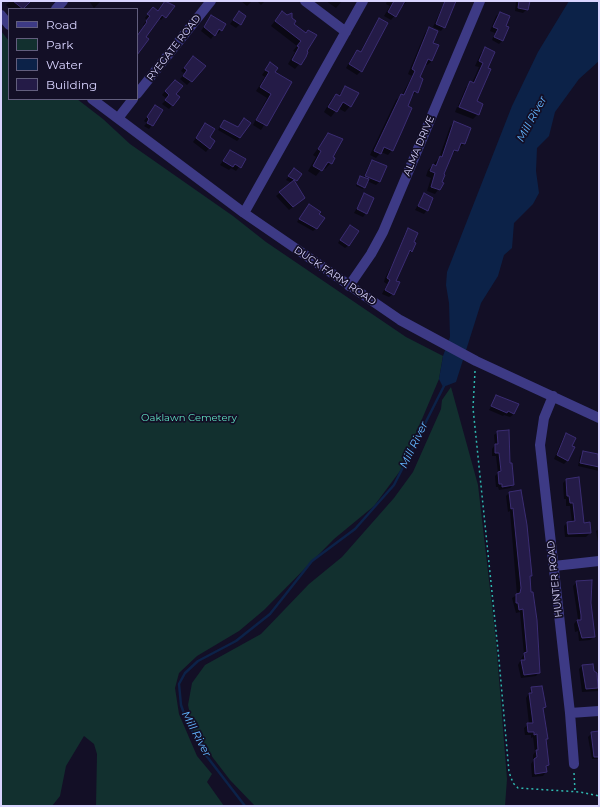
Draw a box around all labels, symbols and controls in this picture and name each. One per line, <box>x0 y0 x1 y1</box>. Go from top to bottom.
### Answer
legend <box>8 8 138 100</box>
street label: RYEGATE ROAD <box>144 13 204 83</box>
text: Road <box>46 17 77 32</box>
text: Park <box>46 37 73 52</box>
text: Water <box>46 57 82 72</box>
text: Building <box>46 77 97 92</box>
water label: Mill River <box>514 94 550 144</box>
street label: ALMA DRIVE <box>401 114 437 178</box>
street label: DUCK FARM ROAD <box>292 244 378 308</box>
park label: Oaklawn Cemetery <box>141 412 237 424</box>
water label: Mill River <box>397 420 431 470</box>
street label: HUNTER ROAD <box>545 540 565 618</box>
water label: Mill River <box>178 709 214 759</box>

